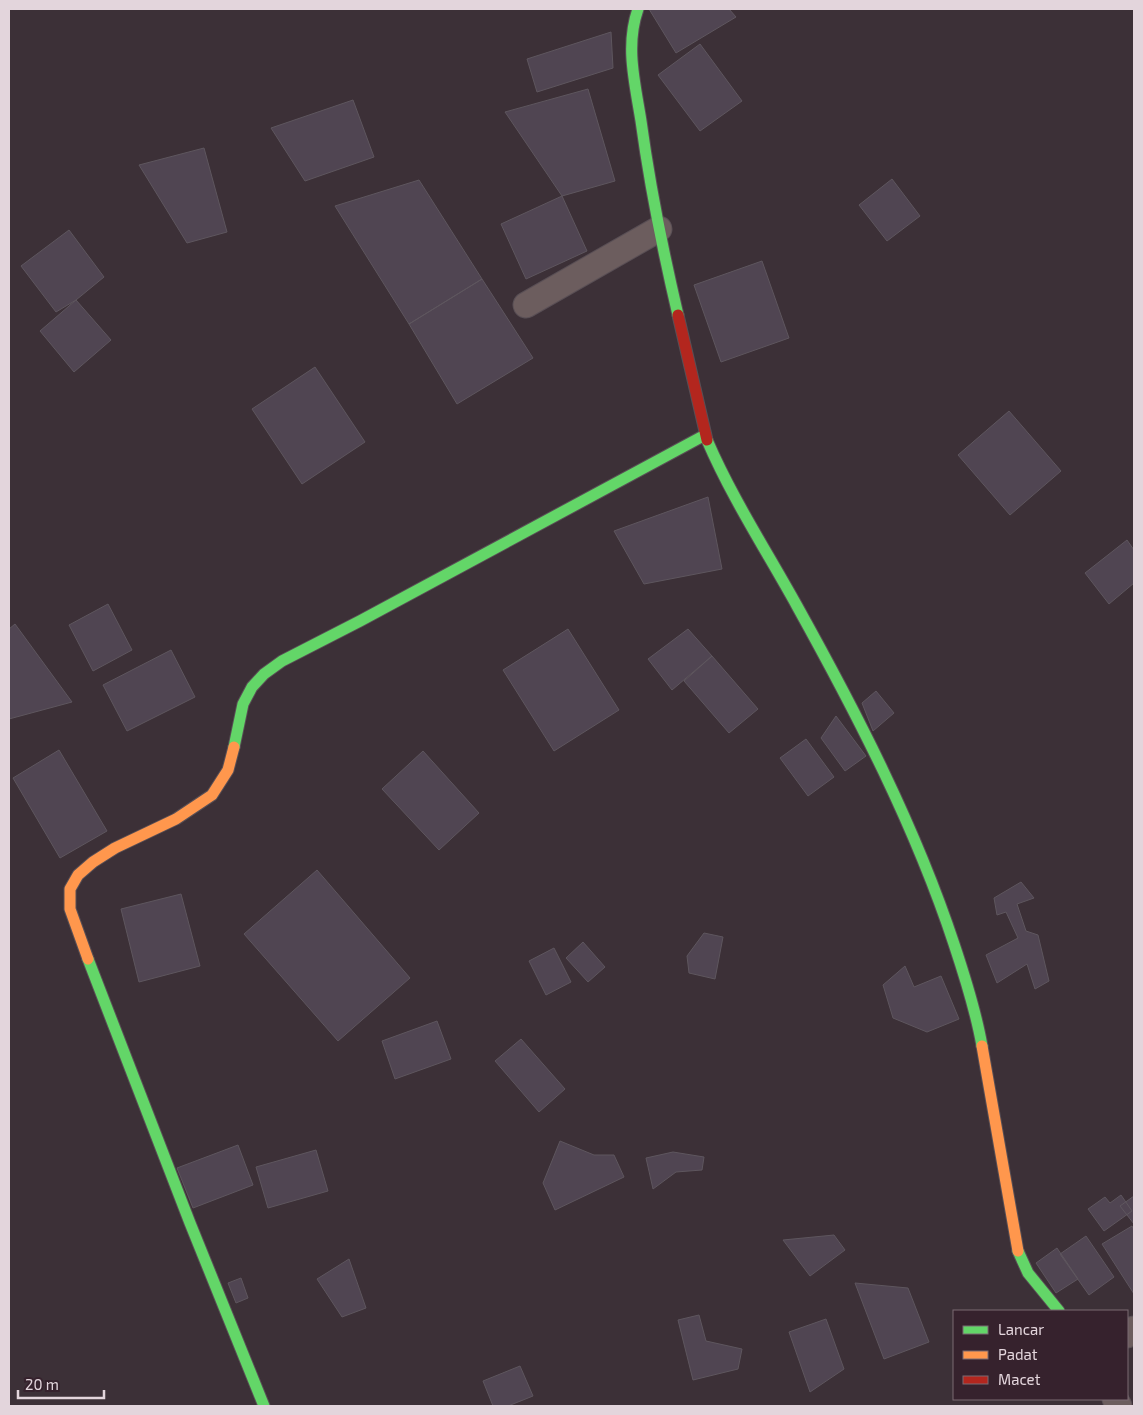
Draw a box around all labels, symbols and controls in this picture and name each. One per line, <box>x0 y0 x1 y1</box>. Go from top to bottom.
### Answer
legend <box>953 1310 1128 1400</box>
text: Lancar <box>998 1320 1044 1338</box>
text: Padat <box>998 1345 1038 1363</box>
scale bar <box>18 1368 104 1400</box>
text: Macet <box>998 1370 1041 1388</box>
text: 20 m <box>25 1375 59 1393</box>

